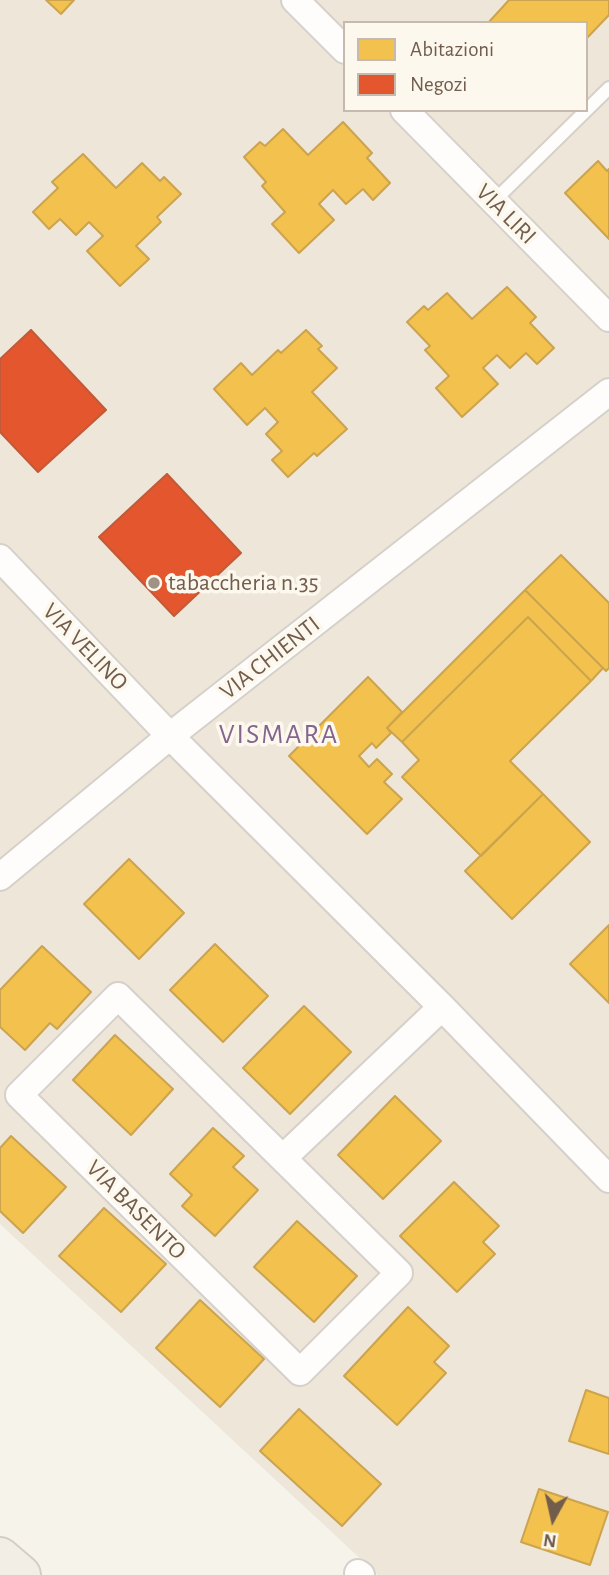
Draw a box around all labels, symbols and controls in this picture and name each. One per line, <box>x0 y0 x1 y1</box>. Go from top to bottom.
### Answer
legend <box>343 21 588 112</box>
text: Abitazioni <box>410 39 494 60</box>
text: Negozi <box>410 74 467 95</box>
street label: VIA LIRI <box>470 178 542 250</box>
place label: tabaccheria n.35 <box>168 569 319 597</box>
marker: tabaccheria n.35 <box>146 575 162 591</box>
street label: VIA VELINO <box>36 597 134 697</box>
street label: VIA CHIENTI <box>214 610 326 706</box>
district label: VISMARA <box>220 718 338 752</box>
street label: VIA BASENTO <box>80 1154 192 1266</box>
north arrow <box>518 1484 588 1554</box>
text: N <box>542 1530 558 1551</box>

